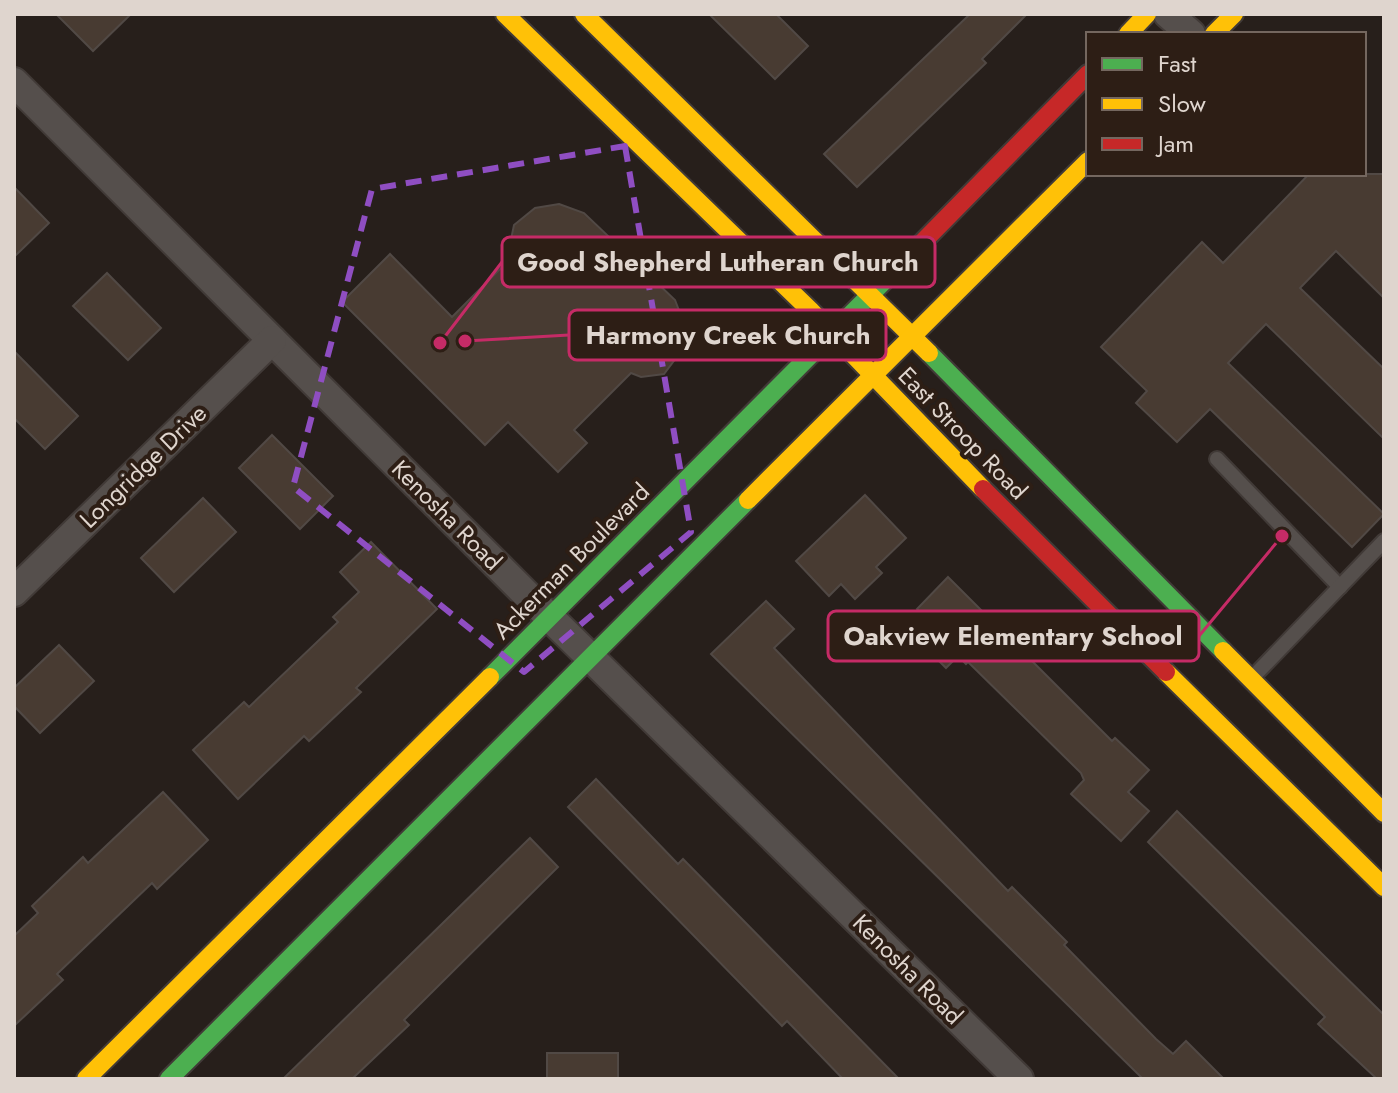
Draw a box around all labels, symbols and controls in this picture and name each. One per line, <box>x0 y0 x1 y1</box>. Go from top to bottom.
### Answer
legend <box>1086 32 1366 176</box>
text: Fast <box>1158 46 1196 81</box>
text: Slow <box>1158 86 1206 121</box>
text: Jam <box>1155 126 1194 161</box>
callout: Good Shepherd Lutheran Church <box>502 237 935 287</box>
text: Good Shepherd Lutheran Church <box>517 243 919 281</box>
callout: Harmony Creek Church <box>569 310 886 360</box>
text: Harmony Creek Church <box>586 316 871 354</box>
street label: East Stroop Road <box>890 359 1036 507</box>
street label: Longridge Drive <box>72 396 214 536</box>
street label: Kenosha Road <box>384 452 510 578</box>
street label: Ackerman Boulevard <box>485 475 657 647</box>
callout: Oakview Elementary School <box>828 611 1199 661</box>
text: Oakview Elementary School <box>843 617 1183 655</box>
street label: Kenosha Road <box>845 906 971 1032</box>

